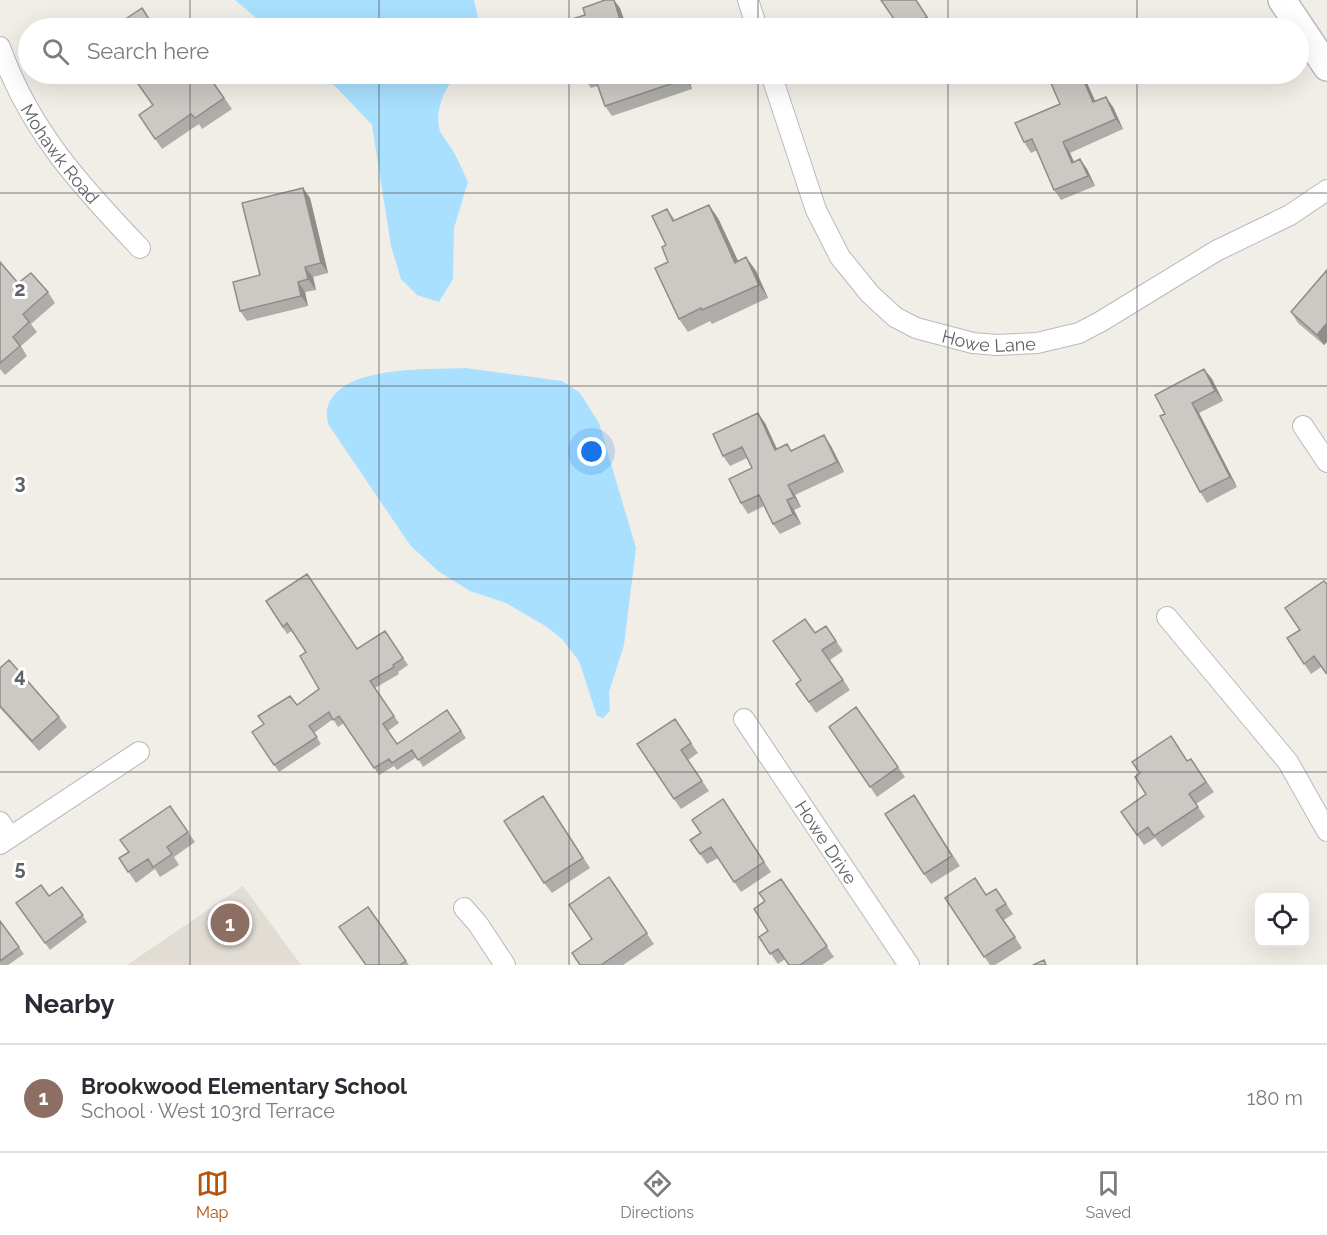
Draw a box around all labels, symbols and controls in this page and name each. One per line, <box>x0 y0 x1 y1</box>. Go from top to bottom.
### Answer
search box <box>18 18 1309 84</box>
icon: search <box>39 35 72 68</box>
text: Search here <box>87 38 209 64</box>
street label: Mohawk Road <box>17 100 104 207</box>
text: 2 <box>14 277 26 301</box>
street label: Howe Lane <box>940 325 1037 356</box>
your location <box>577 437 606 466</box>
text: 3 <box>14 470 26 494</box>
text: 4 <box>14 663 26 687</box>
street label: Howe Drive <box>791 796 862 888</box>
text: 5 <box>14 856 26 880</box>
map controls <box>1255 893 1309 947</box>
button: locate <box>1255 893 1309 947</box>
pin: 1 <box>210 900 250 946</box>
text: Nearby <box>24 989 114 1019</box>
text: Brookwood Elementary School <box>81 1073 407 1099</box>
text: 1 <box>39 1086 48 1110</box>
text: 180 m <box>1247 1086 1303 1110</box>
text: School · West 103rd Terrace <box>81 1099 335 1123</box>
tab: Map <box>196 1167 229 1222</box>
tab: Directions <box>620 1167 694 1222</box>
tab: Saved <box>1085 1167 1131 1222</box>

